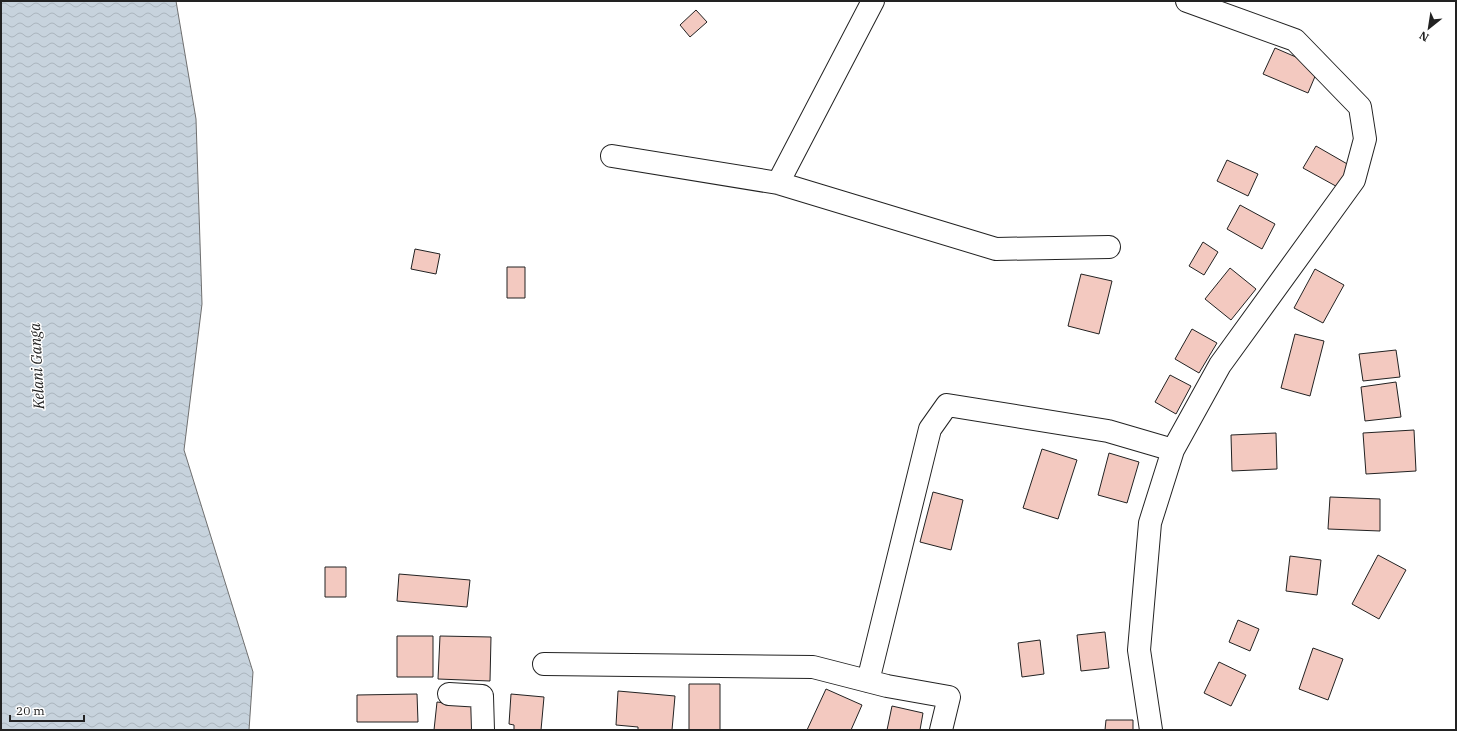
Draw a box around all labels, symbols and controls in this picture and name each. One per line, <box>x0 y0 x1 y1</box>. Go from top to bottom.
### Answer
north arrow <box>1409 8 1449 48</box>
text: N <box>1416 28 1431 45</box>
water label: Kelani Ganga <box>25 321 48 411</box>
scale bar <box>10 697 84 723</box>
text: 20 m <box>16 703 45 718</box>

